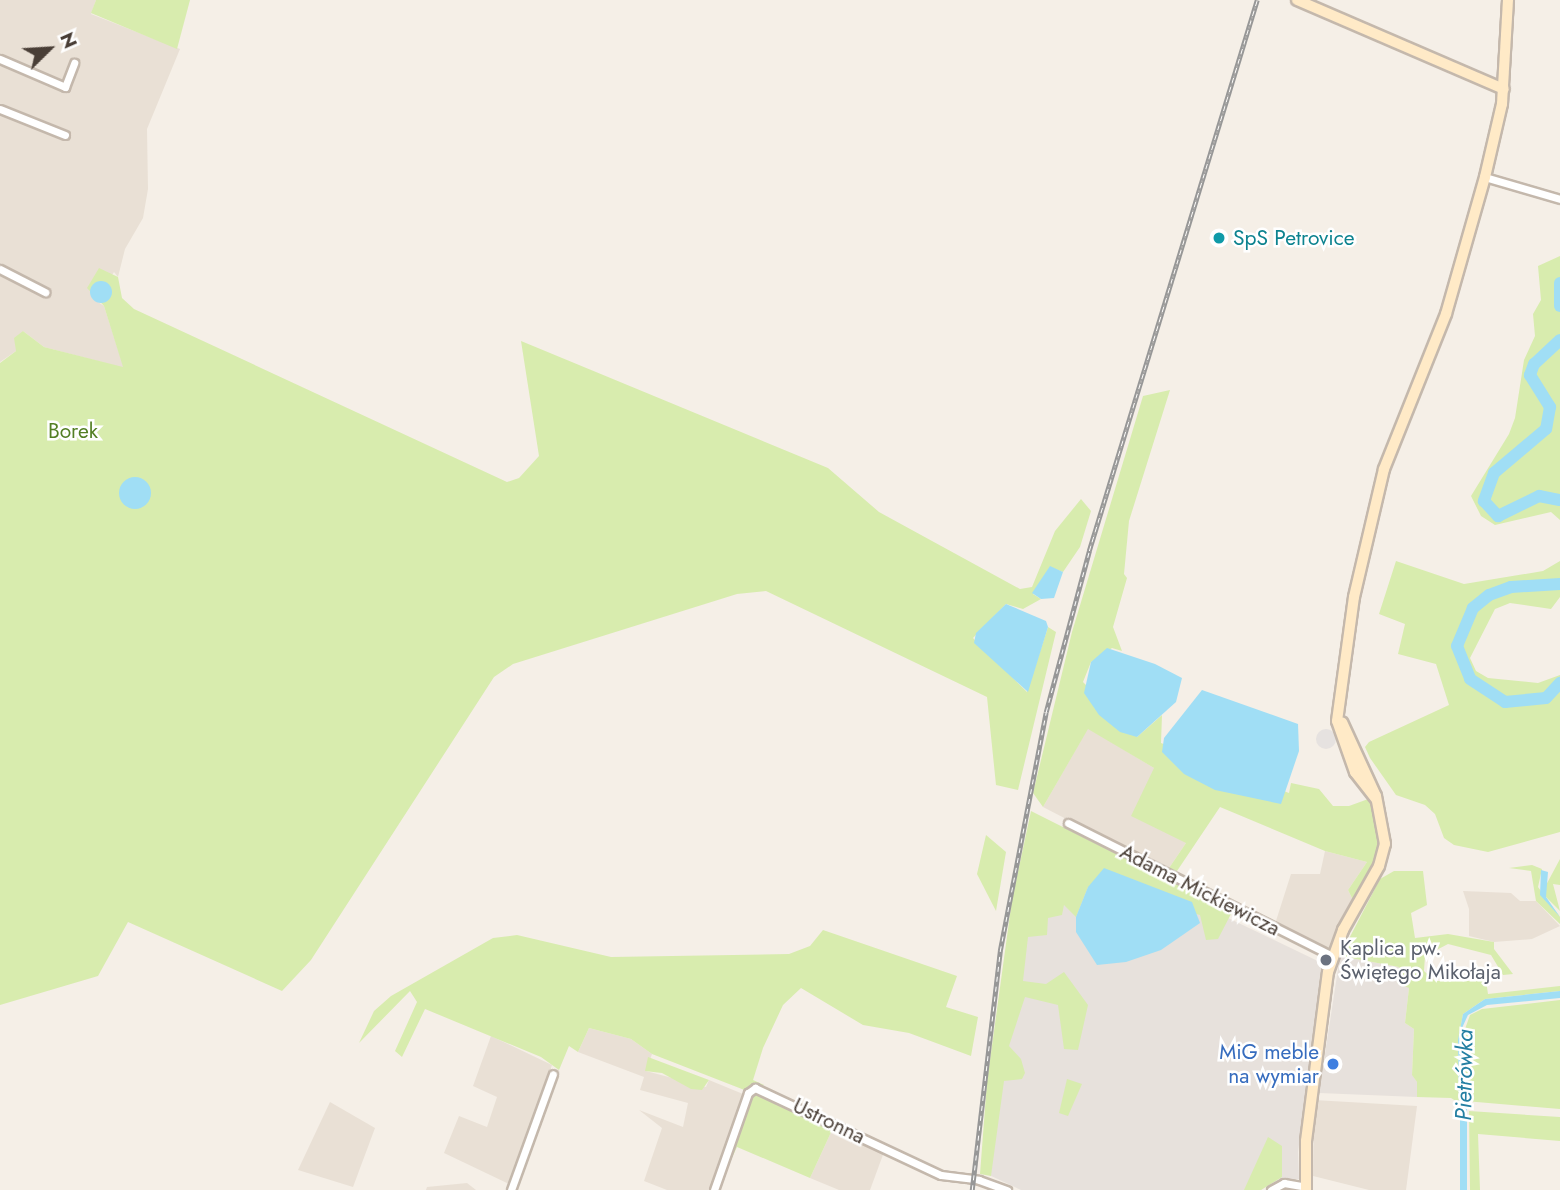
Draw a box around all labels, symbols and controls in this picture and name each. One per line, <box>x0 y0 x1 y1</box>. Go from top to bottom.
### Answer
north arrow <box>14 14 84 84</box>
text: N <box>53 28 84 53</box>
place label: SpS Petrovice <box>1233 225 1355 251</box>
marker: SpS Petrovice <box>1211 230 1227 246</box>
park label: Borek <box>48 418 98 444</box>
street label: Adama Mickiewicza <box>1116 839 1284 941</box>
place label: Kaplica pw. Świętego Mikołaja <box>1340 935 1501 985</box>
marker: Kaplica pw. Świętego Mikołaja <box>1318 952 1334 968</box>
water label: Pietrówka <box>1449 1029 1479 1121</box>
place label: MiG meble na wymiar <box>1219 1039 1319 1089</box>
marker: MiG meble na wymiar <box>1325 1056 1341 1072</box>
street label: Ustronna <box>789 1093 869 1149</box>

